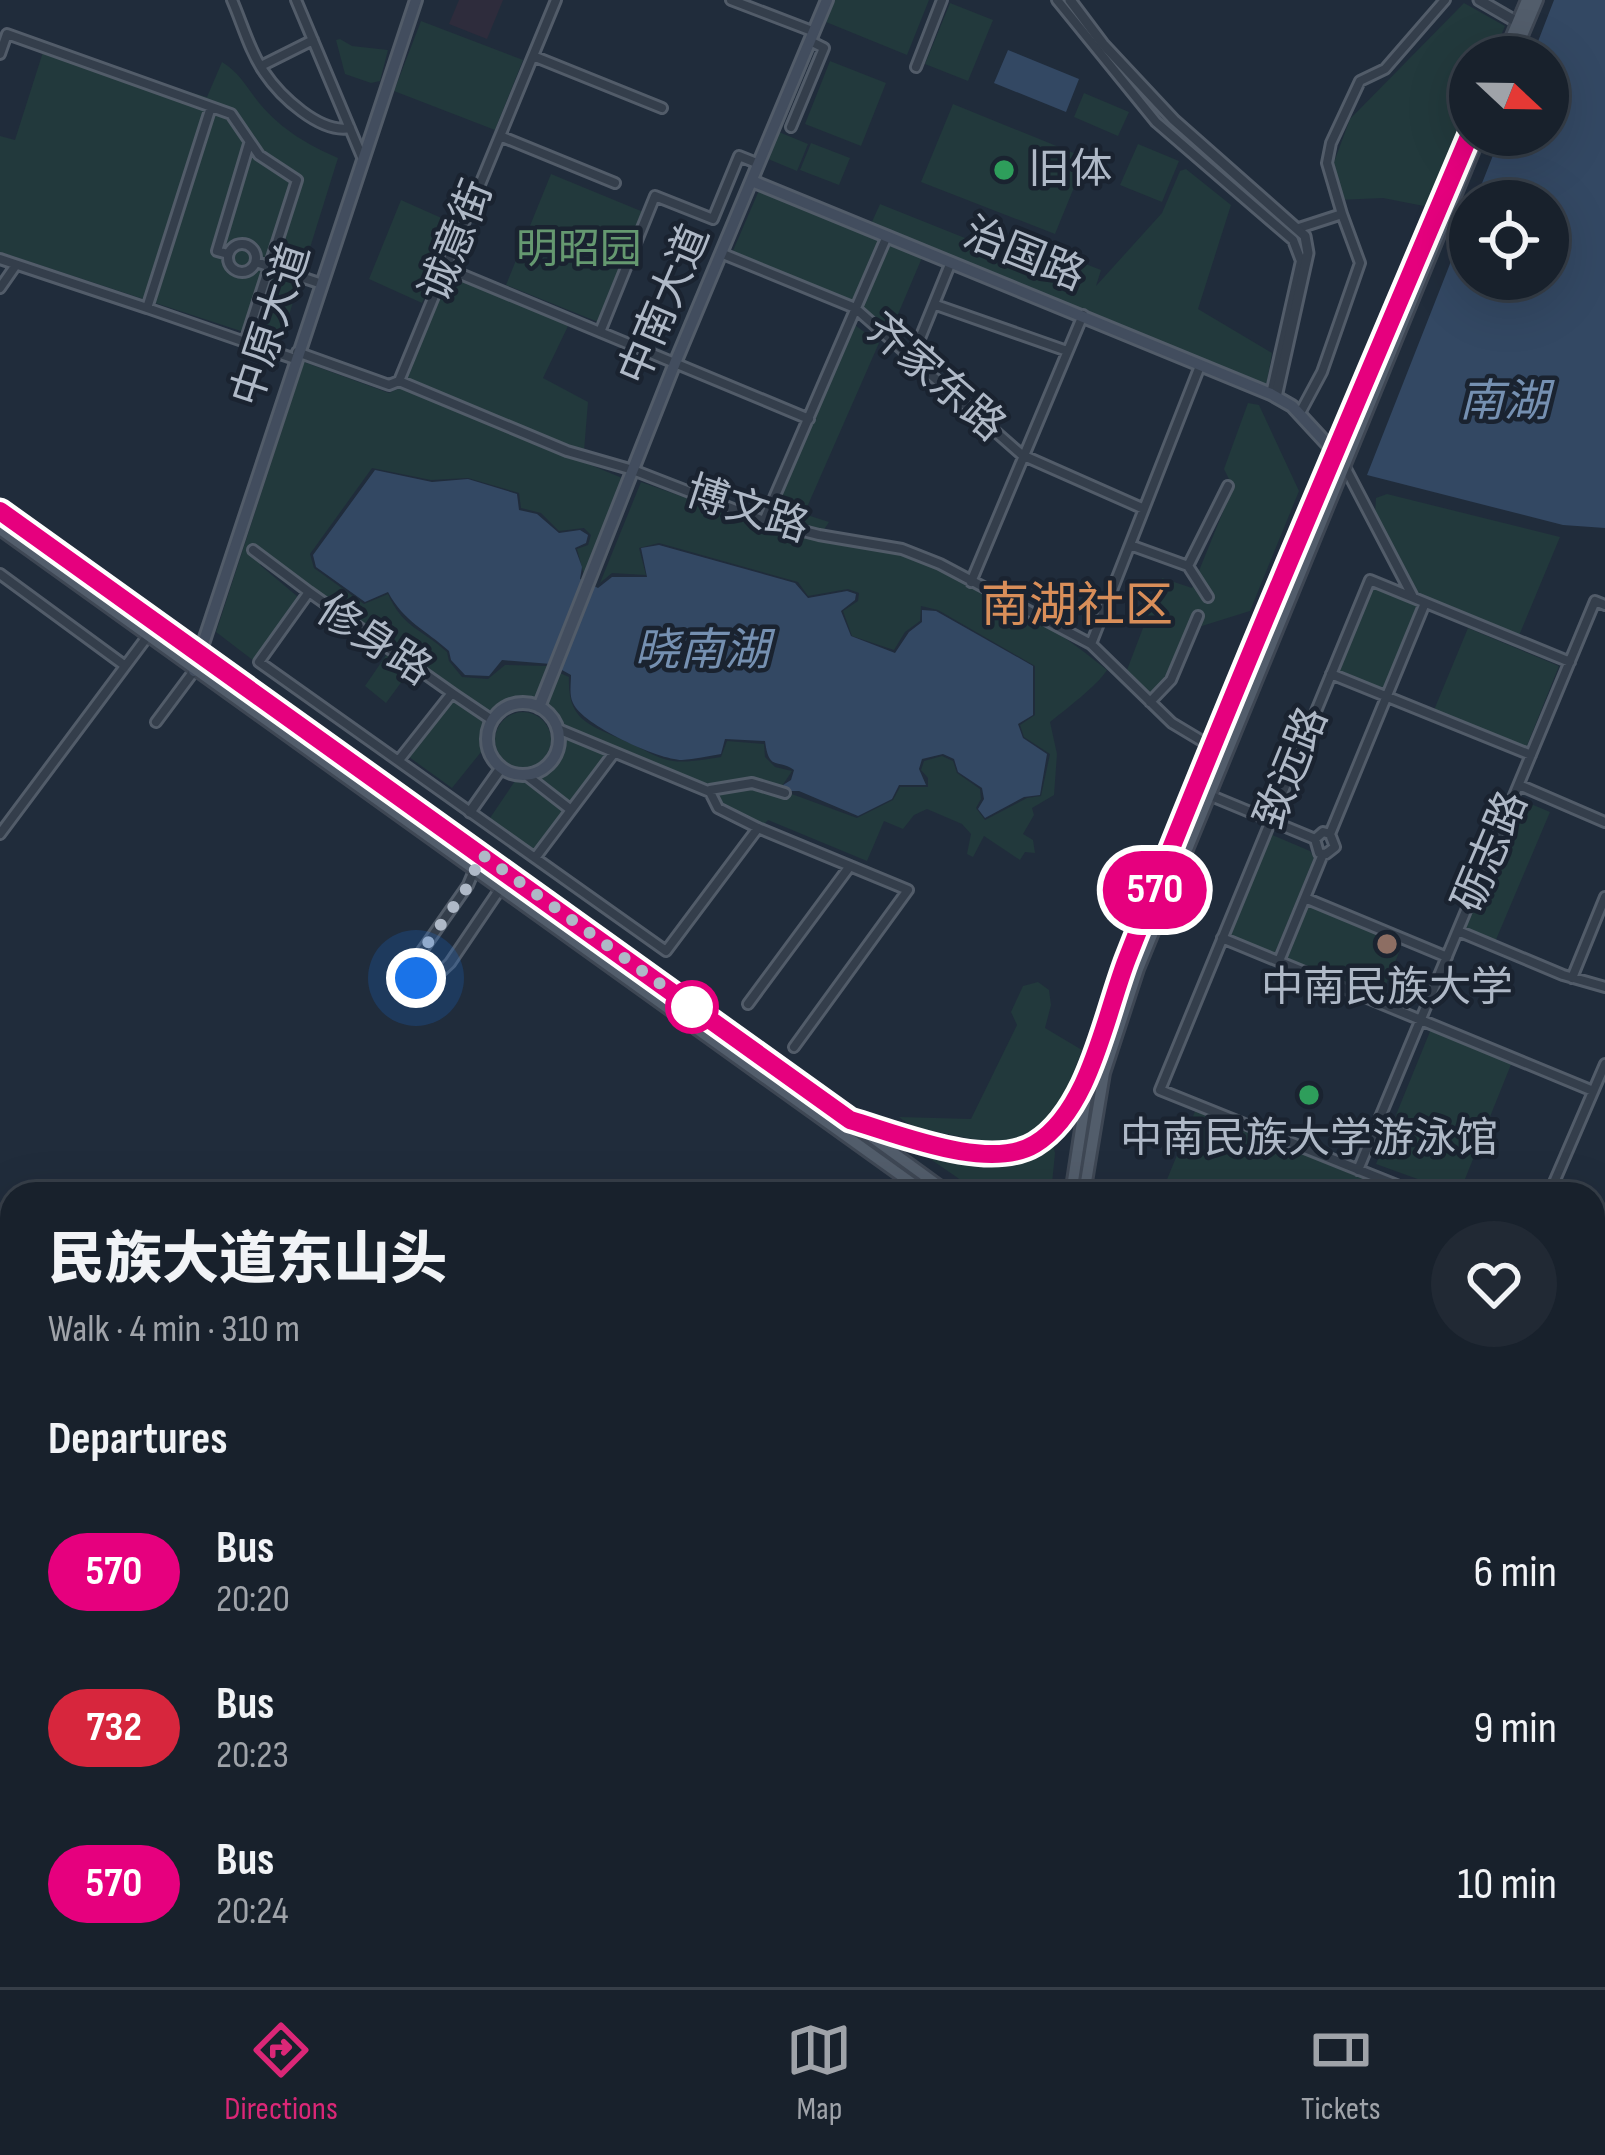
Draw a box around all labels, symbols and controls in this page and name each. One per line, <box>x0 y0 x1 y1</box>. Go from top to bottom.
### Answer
north arrow <box>1449 36 1569 156</box>
map controls <box>1449 36 1569 300</box>
place label: 旧体 <box>1028 145 1112 196</box>
marker: 旧体 <box>991 157 1017 183</box>
street label: 诚意街 <box>410 173 504 309</box>
button: locate <box>1449 180 1569 300</box>
street label: 治国路 <box>956 208 1092 302</box>
street label: 中南大道 <box>609 218 721 392</box>
park label: 明昭园 <box>516 225 642 276</box>
street label: 中原大道 <box>222 237 322 413</box>
street label: 齐家东路 <box>855 304 1015 452</box>
water label: 南湖 <box>1459 375 1555 430</box>
street label: 博文路 <box>679 466 815 554</box>
district label: 南湖社区 <box>981 578 1173 635</box>
street label: 修身路 <box>307 585 441 697</box>
water label: 晓南湖 <box>634 624 775 679</box>
street label: 致远路 <box>1245 700 1339 836</box>
street label: 砺志路 <box>1443 784 1539 920</box>
line badge: 570 <box>1086 851 1224 929</box>
text: 570 <box>1127 864 1183 915</box>
marker: 中南民族大学 <box>1374 931 1400 957</box>
your location <box>386 948 446 1008</box>
place label: 中南民族大学 <box>1261 963 1513 1014</box>
unlabelled marker <box>667 982 717 1032</box>
marker: 中南民族大学游泳馆 <box>1296 1082 1322 1108</box>
place label: 中南民族大学游泳馆 <box>1120 1114 1498 1165</box>
button: heart <box>1431 1221 1557 1347</box>
text: 民族大道东山头 <box>48 1227 447 1295</box>
text: Walk · 4 min · 310 m <box>48 1306 300 1353</box>
text: Departures <box>48 1412 227 1467</box>
text: Bus <box>216 1521 274 1576</box>
text: 6 min <box>1474 1545 1557 1600</box>
text: 570 <box>86 1546 142 1597</box>
text: 20:20 <box>216 1576 290 1623</box>
text: Bus <box>216 1677 274 1732</box>
text: 9 min <box>1473 1701 1557 1756</box>
text: 732 <box>86 1702 142 1753</box>
text: 20:23 <box>216 1732 289 1779</box>
text: Bus <box>216 1833 274 1888</box>
text: 10 min <box>1458 1857 1557 1912</box>
text: 570 <box>86 1858 142 1909</box>
text: 20:24 <box>216 1888 289 1935</box>
tab: Directions <box>224 2017 338 2129</box>
tab: Map <box>786 2017 852 2129</box>
tab: Tickets <box>1301 2017 1381 2129</box>

